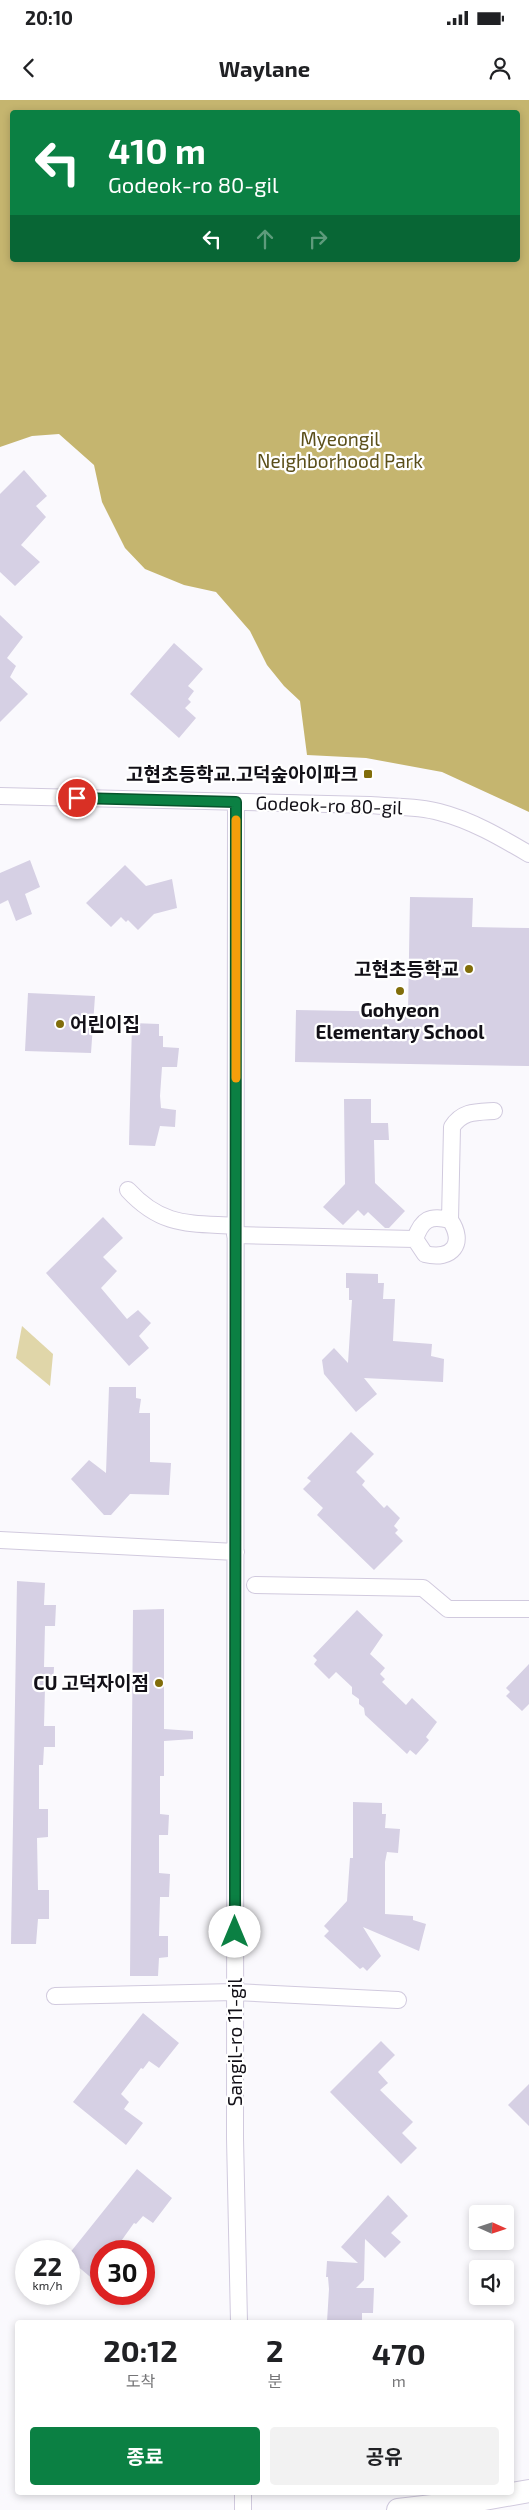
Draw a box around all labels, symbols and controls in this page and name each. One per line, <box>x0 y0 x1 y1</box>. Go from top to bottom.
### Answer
text: 20:10 <box>25 6 73 29</box>
icon: back <box>15 54 43 82</box>
icon: person <box>486 54 514 82</box>
text: Waylane <box>219 55 310 81</box>
text: 410 m <box>108 129 206 171</box>
icon: left <box>25 130 90 195</box>
text: Godeok-ro 80-gil <box>108 171 278 197</box>
icon: left <box>198 225 226 253</box>
icon: ahead <box>251 225 279 253</box>
icon: right <box>304 225 332 253</box>
park label: Myeongil Neighborhood Park <box>257 427 423 472</box>
place label: 고현초등학교.고덕숲아이파크 <box>126 762 358 785</box>
marker: 고현초등학교.고덕숲아이파크 <box>362 768 374 780</box>
pin <box>56 777 98 819</box>
icon: arrive <box>63 784 91 812</box>
street label: Godeok-ro 80-gil <box>255 790 403 819</box>
place label: 고현초등학교 <box>354 957 459 980</box>
marker: 고현초등학교 <box>463 963 475 975</box>
marker: Gohyeon Elementary School <box>394 985 406 997</box>
place label: Gohyeon Elementary School <box>316 998 485 1044</box>
place label: 어린이집 <box>70 1012 140 1035</box>
marker: 어린이집 <box>54 1018 66 1030</box>
place label: CU 고덕자이점 <box>33 1671 149 1694</box>
marker: CU 고덕자이점 <box>153 1677 165 1689</box>
position arrow <box>208 1905 260 1957</box>
street label: Sangil-ro 11-gil <box>223 1978 246 2106</box>
north arrow <box>469 2205 514 2250</box>
map controls <box>469 2205 514 2305</box>
speed limit sign: 30 <box>90 2240 155 2305</box>
text: 22 <box>33 2251 62 2281</box>
button: sound <box>469 2260 514 2305</box>
text: km/h <box>33 2278 62 2292</box>
text: 20:12 <box>103 2332 178 2368</box>
text: 2 <box>266 2332 284 2368</box>
text: 470 <box>372 2335 426 2371</box>
text: 도착 <box>126 2371 155 2390</box>
text: 분 <box>267 2371 282 2390</box>
text: m <box>392 2371 406 2390</box>
button: 종료 <box>30 2427 260 2485</box>
button: 공유 <box>270 2427 499 2485</box>

